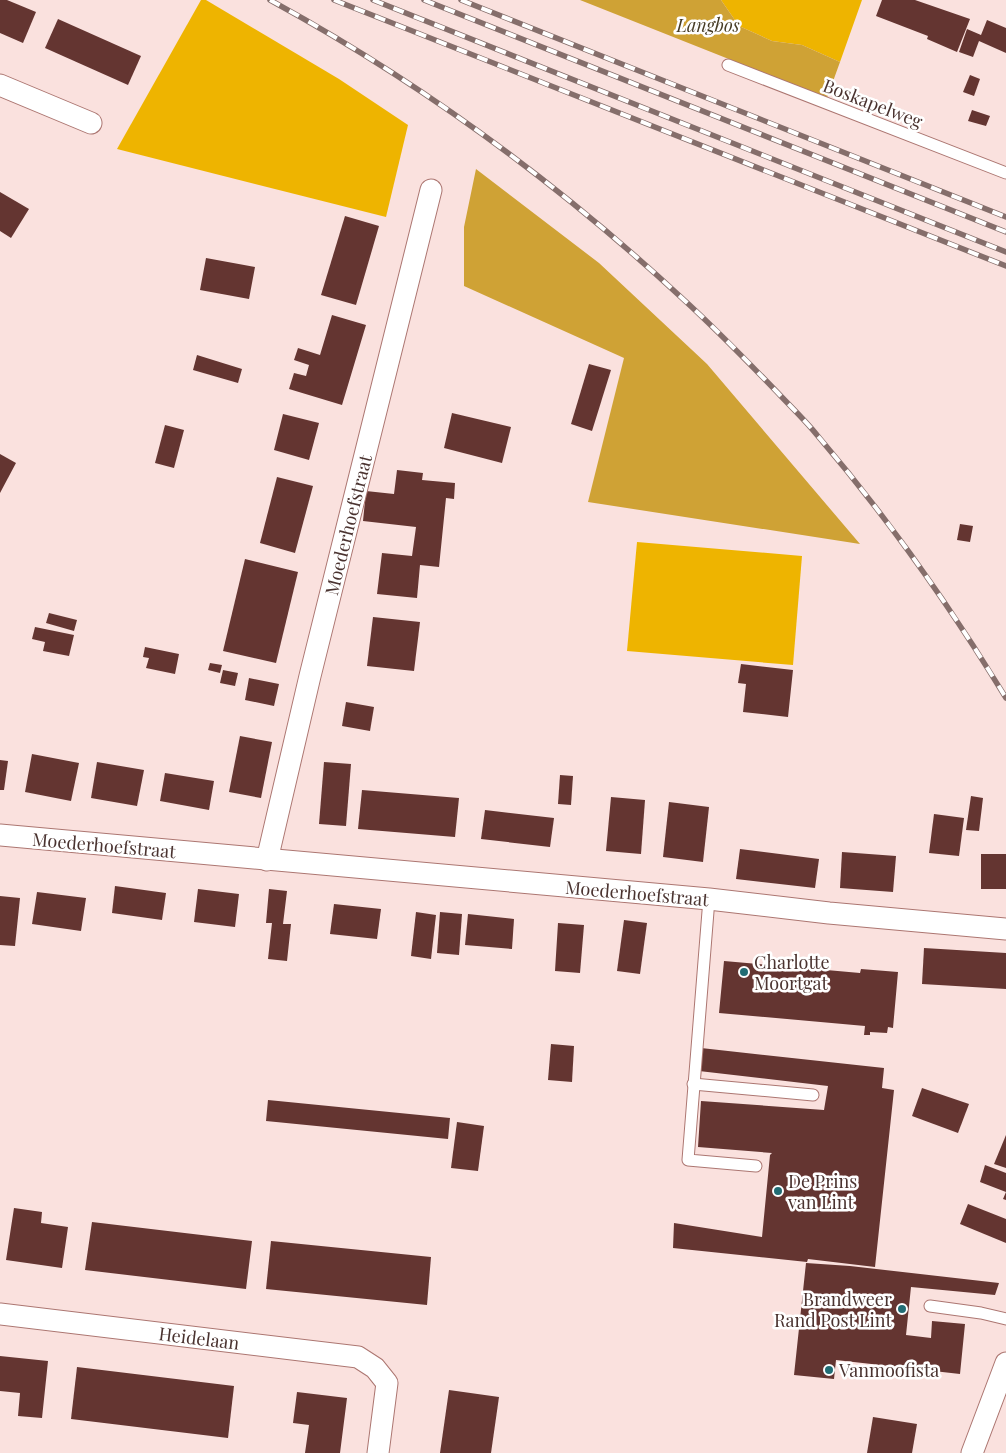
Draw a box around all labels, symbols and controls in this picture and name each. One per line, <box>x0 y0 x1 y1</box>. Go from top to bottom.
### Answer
park label: Langbos <box>675 13 740 37</box>
street label: Boskapelweg <box>820 73 927 133</box>
street label: Moederhoefstraat <box>319 452 377 598</box>
street label: Moederhoefstraat <box>31 827 177 863</box>
street label: Moederhoefstraat <box>564 875 710 911</box>
place label: Charlotte Moortgat <box>754 950 830 995</box>
marker: Charlotte Moortgat <box>738 966 750 978</box>
place label: De Prins van Lint <box>787 1169 857 1214</box>
marker: De Prins van Lint <box>772 1185 784 1197</box>
place label: Brandweer Rand Post Lint <box>774 1287 893 1332</box>
marker: Brandweer Rand Post Lint <box>896 1303 908 1315</box>
street label: Heidelaan <box>157 1321 241 1355</box>
place label: Vanmoofista <box>838 1358 939 1382</box>
marker: Vanmoofista <box>823 1364 835 1376</box>

